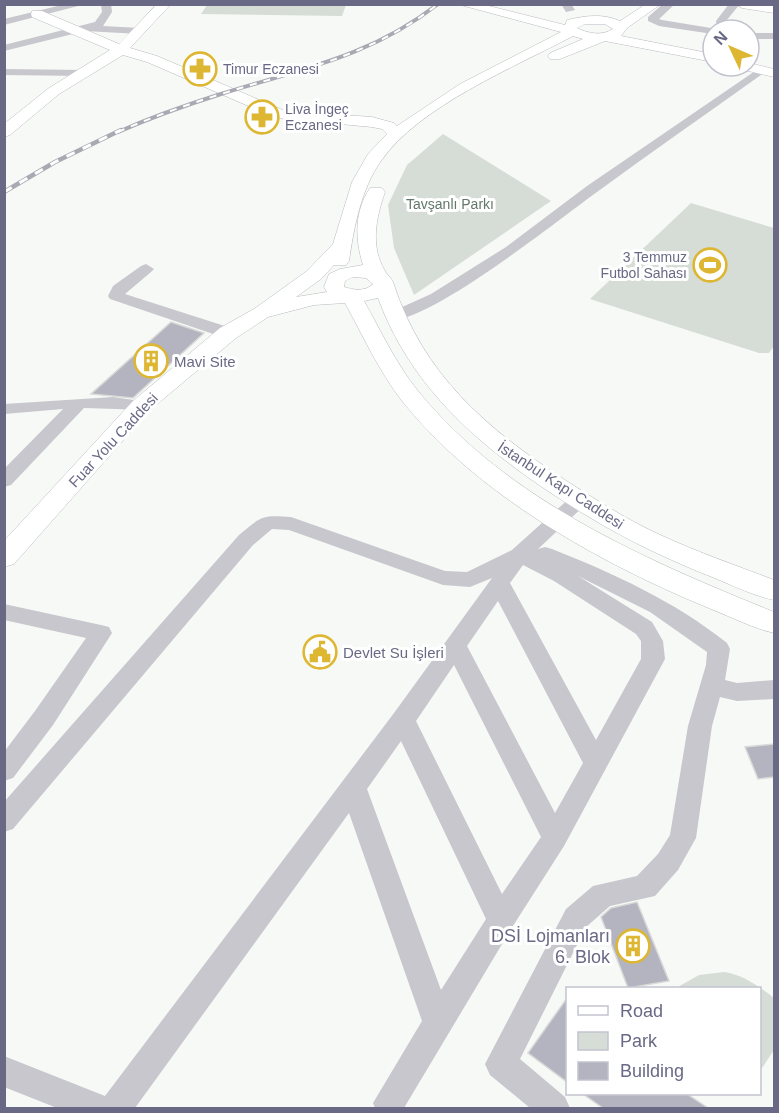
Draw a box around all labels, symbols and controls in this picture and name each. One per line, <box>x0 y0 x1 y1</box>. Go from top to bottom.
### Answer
north arrow <box>701 18 761 78</box>
text: N <box>710 28 731 48</box>
pharmacy icon: Timur Eczanesi <box>182 51 218 87</box>
place label: Timur Eczanesi <box>223 61 319 77</box>
pharmacy icon: Liva İngeç Eczanesi <box>244 99 280 135</box>
place label: Liva İngeç Eczanesi <box>285 100 349 133</box>
park label: Tavşanlı Parkı <box>406 196 494 212</box>
sports icon: 3 Temmuz Futbol Sahası <box>692 247 728 283</box>
place label: 3 Temmuz Futbol Sahası <box>601 249 687 281</box>
building icon: Mavi Site <box>133 343 169 379</box>
place label: Mavi Site <box>174 353 236 370</box>
street label: Fuar Yolu Caddesi <box>65 389 161 491</box>
street label: İstanbul Kapı Caddesi <box>495 438 627 532</box>
public building icon: Devlet Su İşleri <box>302 634 338 670</box>
place label: Devlet Su İşleri <box>343 644 444 661</box>
place label: DSİ Lojmanları 6. Blok <box>491 926 611 967</box>
building icon: DSİ Lojmanları 6. Blok <box>615 928 651 964</box>
legend <box>566 987 761 1095</box>
text: Road <box>620 1001 663 1021</box>
text: Park <box>620 1031 658 1051</box>
text: Building <box>620 1061 684 1081</box>

